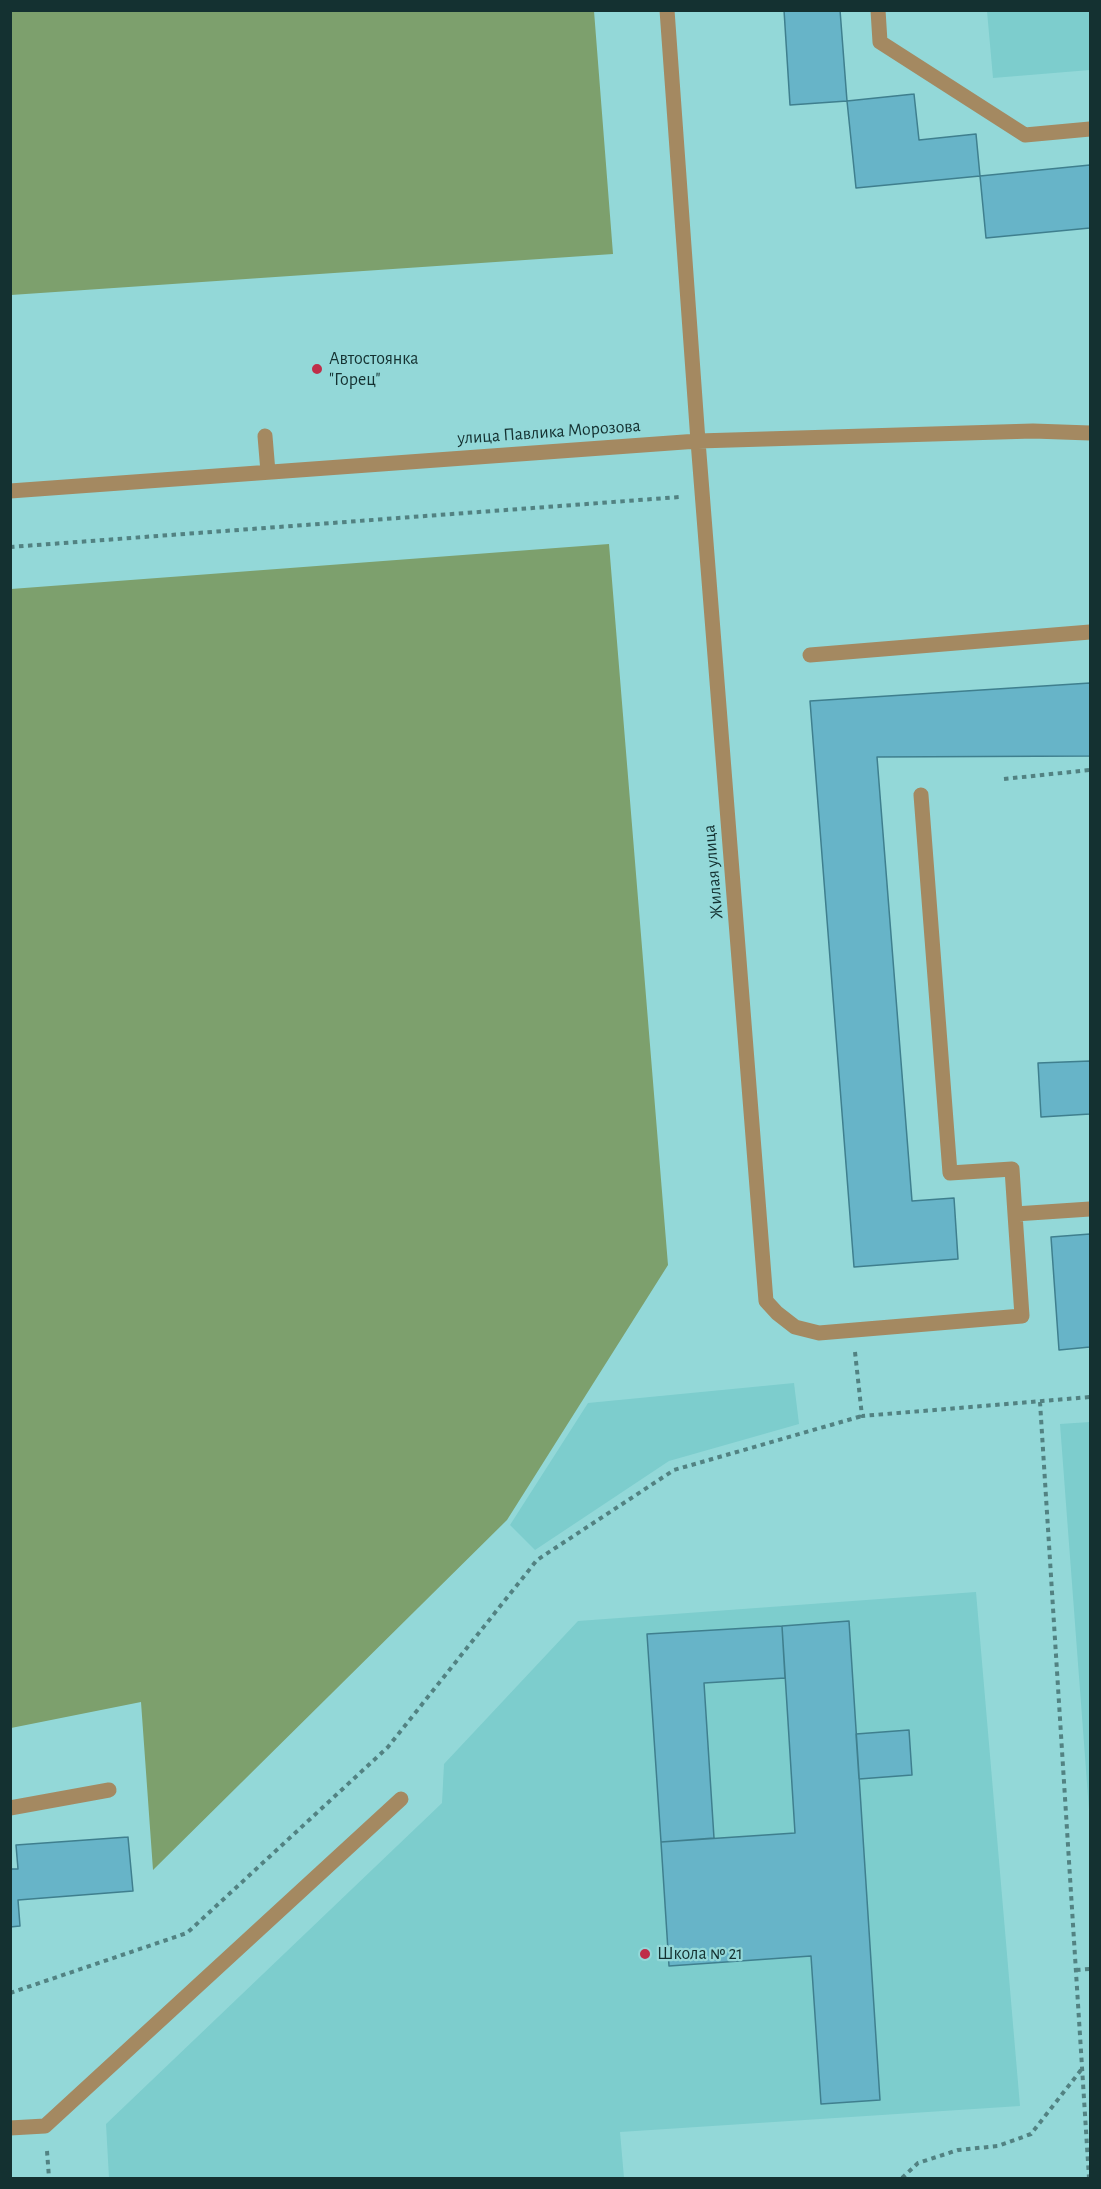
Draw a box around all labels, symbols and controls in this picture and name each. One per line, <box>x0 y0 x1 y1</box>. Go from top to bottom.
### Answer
place label: Автостоянка "Горец" <box>329 348 418 391</box>
marker: Автостоянка "Горец" <box>310 362 324 376</box>
street label: улица Павлика Морозова <box>457 415 641 449</box>
street label: Жилая улица <box>698 824 728 920</box>
place label: Школа № 21 <box>657 1943 743 1965</box>
marker: Школа № 21 <box>638 1947 652 1961</box>

